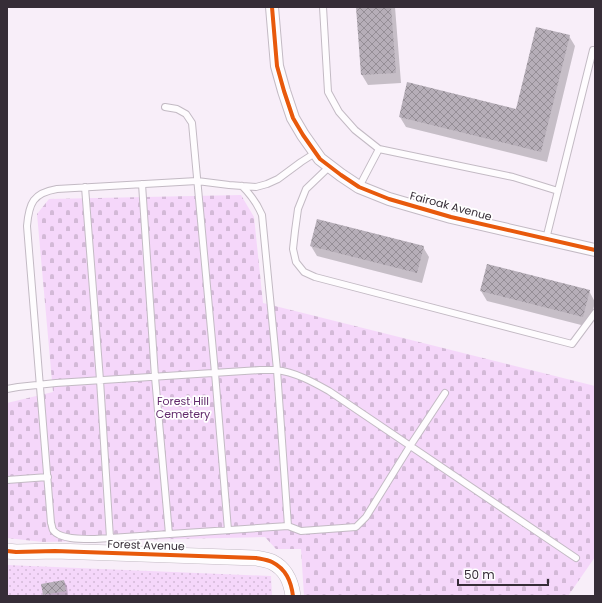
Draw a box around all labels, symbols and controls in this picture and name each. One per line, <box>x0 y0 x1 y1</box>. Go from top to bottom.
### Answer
street label: Fairoak Avenue <box>408 187 494 225</box>
park label: Forest Hill Cemetery <box>156 393 211 422</box>
street label: Forest Avenue <box>107 536 185 554</box>
scale bar <box>458 561 548 587</box>
text: 50 m <box>464 566 495 583</box>

